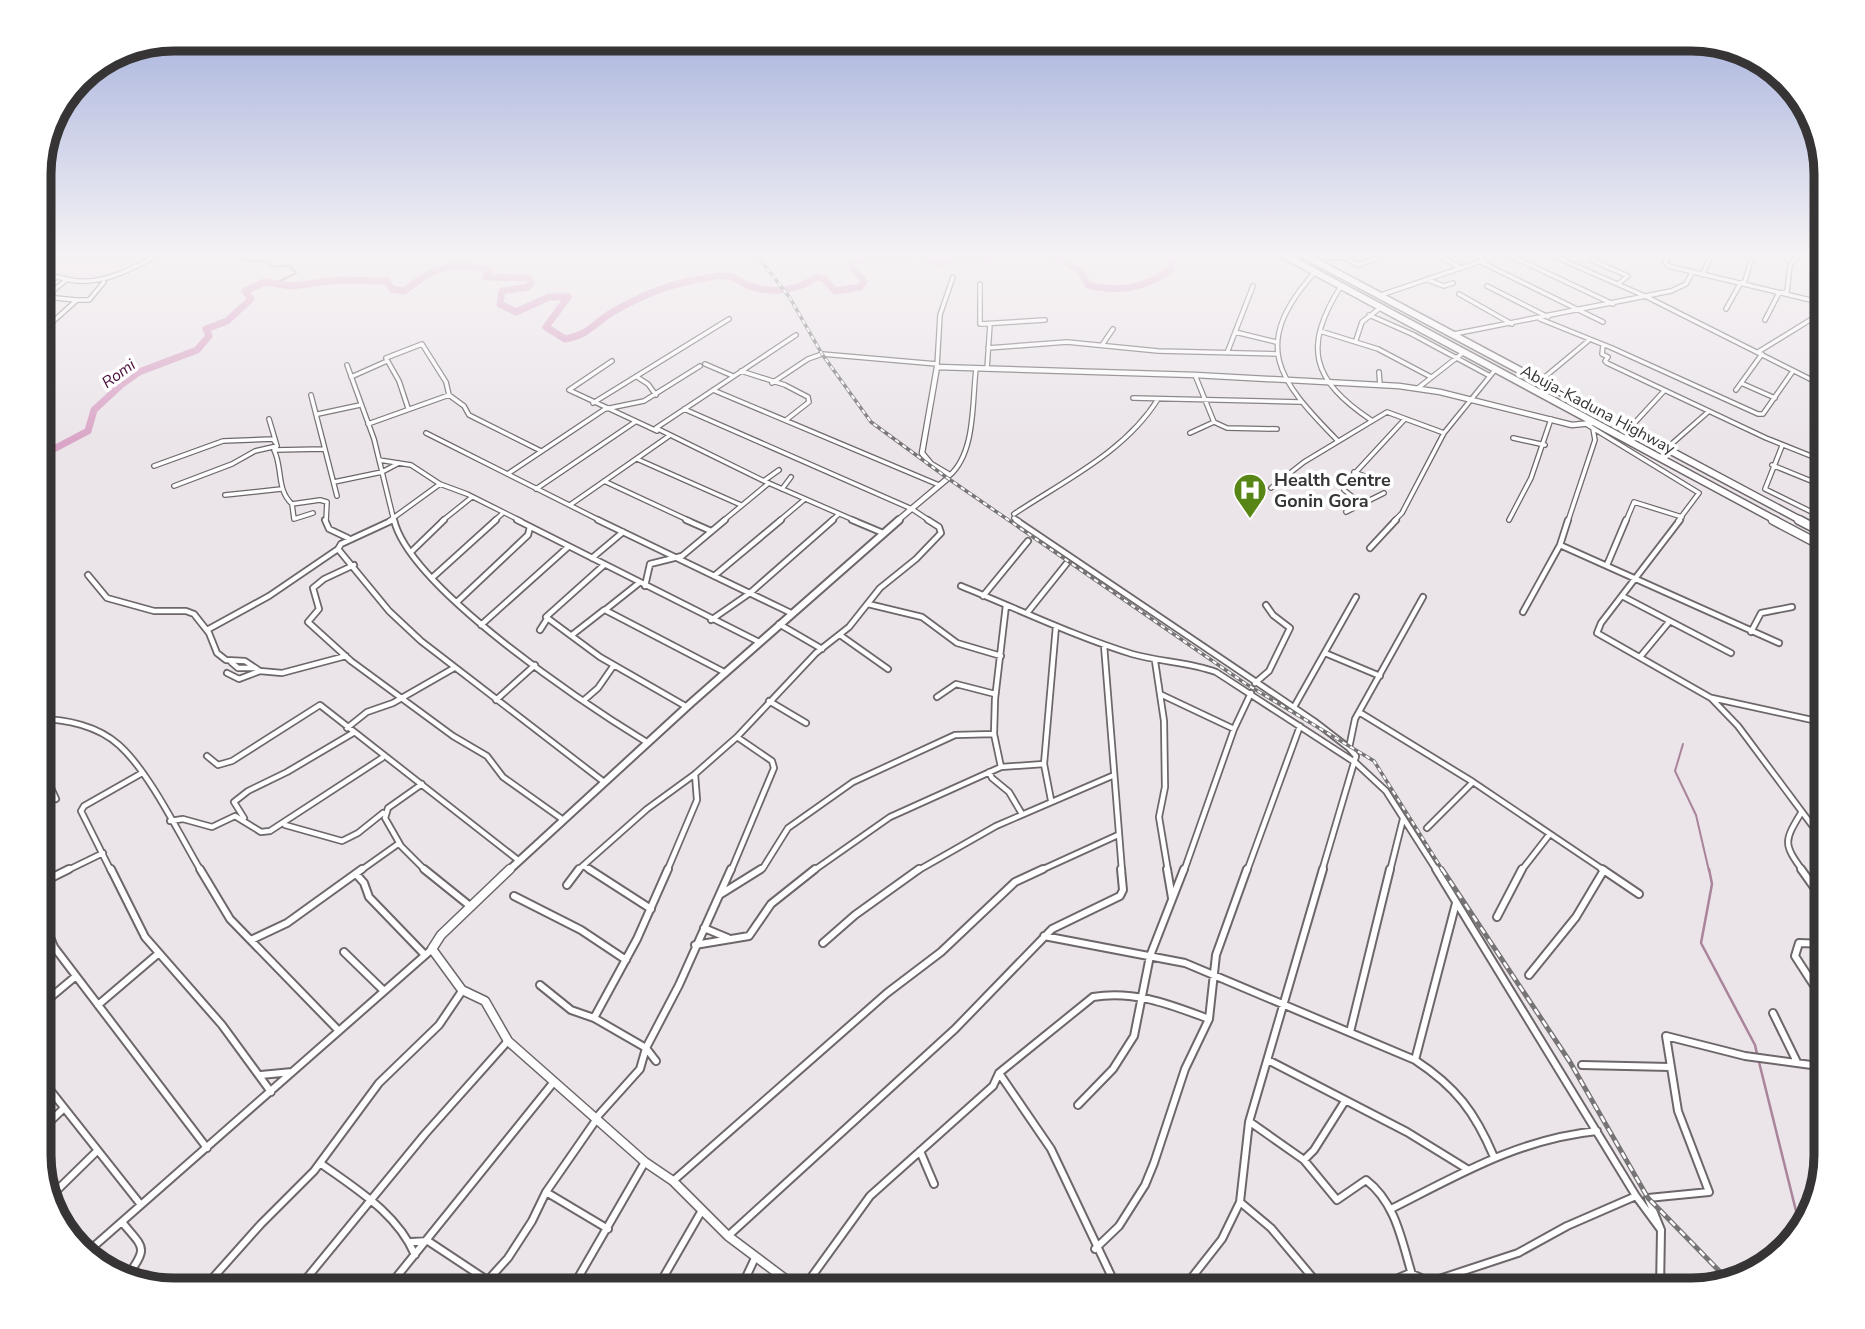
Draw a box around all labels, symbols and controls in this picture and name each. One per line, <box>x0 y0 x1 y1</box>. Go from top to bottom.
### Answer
water label: Romi <box>97 354 140 394</box>
street label: Abuja-Kaduna Highway <box>1517 360 1679 460</box>
place label: Health Centre Gonin Gora <box>1274 468 1391 513</box>
hospital icon: Health Centre Gonin Gora <box>1231 471 1269 520</box>

